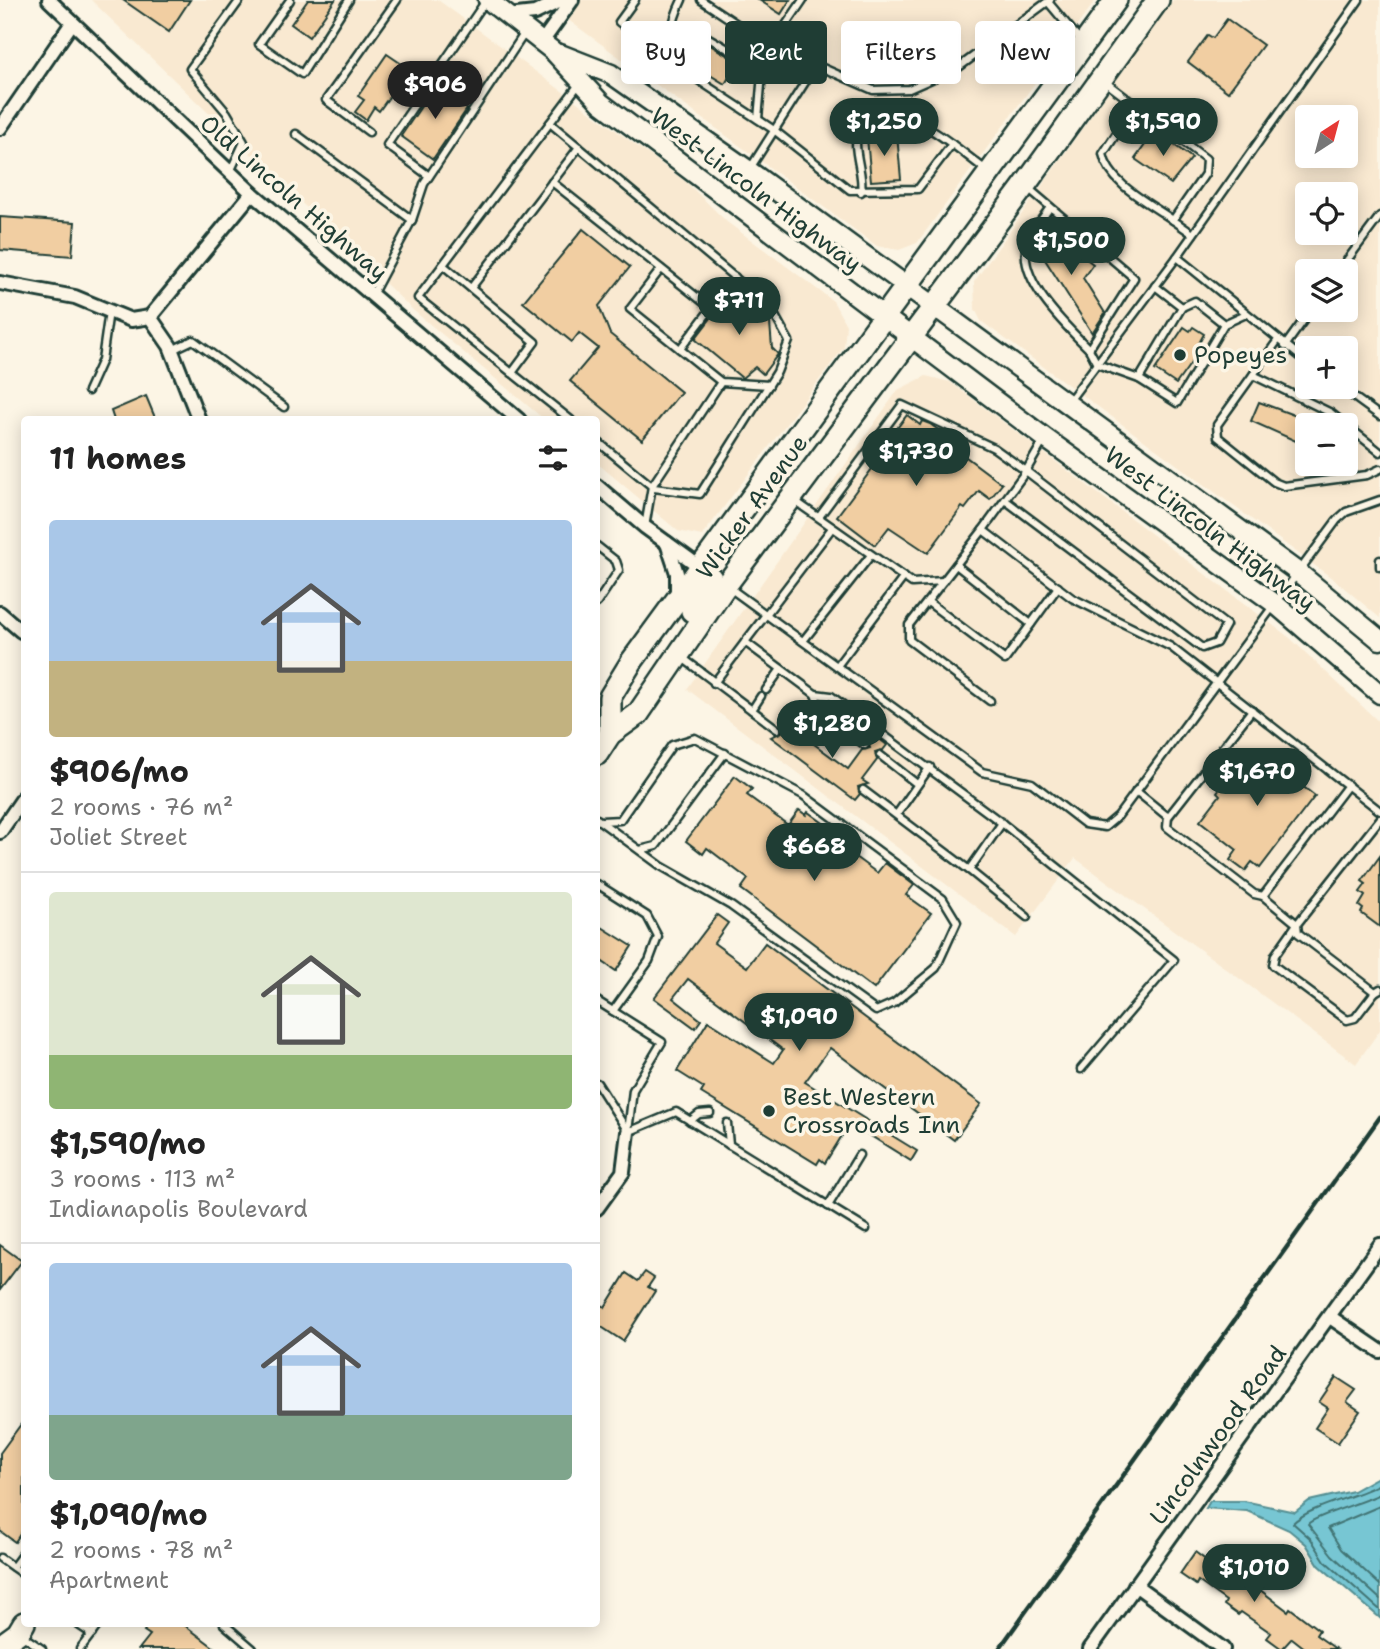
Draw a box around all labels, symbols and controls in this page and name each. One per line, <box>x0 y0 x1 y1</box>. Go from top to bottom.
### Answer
chip: Buy <box>621 21 711 84</box>
chip: Rent <box>725 21 827 84</box>
chip: Filters <box>841 21 961 84</box>
chip: New <box>975 21 1075 84</box>
pin: $906 <box>394 61 476 121</box>
text: $906 <box>403 69 467 99</box>
pin: $1,250 <box>827 99 941 158</box>
pin: $1,590 <box>1106 99 1220 158</box>
street label: West Lincoln Highway <box>644 100 868 280</box>
north arrow <box>1295 105 1358 168</box>
map controls <box>1295 105 1358 476</box>
text: $1,250 <box>846 106 922 136</box>
text: $1,590 <box>1125 106 1201 136</box>
street label: Old Lincoln Highway <box>193 107 395 289</box>
button: locate <box>1295 182 1358 245</box>
pin: $1,500 <box>1014 218 1128 277</box>
text: $1,500 <box>1032 225 1110 255</box>
button: layers <box>1295 259 1358 322</box>
pin: $711 <box>698 278 780 337</box>
text: $711 <box>714 285 764 315</box>
button: + <box>1295 336 1358 399</box>
place label: Popeyes <box>1194 339 1287 371</box>
marker: Popeyes <box>1172 347 1188 363</box>
button: − <box>1295 413 1358 476</box>
street label: Wicker Avenue <box>689 428 815 586</box>
pin: $1,730 <box>859 428 973 488</box>
text: $1,730 <box>878 436 954 466</box>
text: 11 homes <box>49 438 186 479</box>
icon: filters <box>534 439 572 477</box>
street label: West Lincoln Highway <box>1098 439 1322 619</box>
icon: home <box>248 565 374 691</box>
pin: $1,280 <box>775 700 889 760</box>
text: $1,280 <box>793 708 871 738</box>
pin: $1,670 <box>1200 748 1314 808</box>
text: $906/mo <box>49 751 189 792</box>
text: $1,670 <box>1218 756 1296 786</box>
text: 2 rooms · 76 m² <box>49 792 233 822</box>
text: Joliet Street <box>49 822 188 852</box>
pin: $668 <box>773 824 855 883</box>
text: $668 <box>782 831 846 861</box>
icon: home <box>248 937 374 1063</box>
pin: $1,090 <box>742 993 856 1053</box>
text: $1,090 <box>760 1001 838 1031</box>
place label: Best Western Crossroads Inn <box>783 1081 960 1141</box>
marker: Best Western Crossroads Inn <box>761 1103 777 1119</box>
text: $1,590/mo <box>49 1123 206 1164</box>
text: 3 rooms · 113 m² <box>49 1164 235 1194</box>
text: Indianapolis Boulevard <box>49 1194 308 1224</box>
icon: home <box>248 1308 374 1434</box>
street label: Lincolnwood Road <box>1142 1339 1294 1531</box>
text: $1,090/mo <box>49 1494 208 1535</box>
text: 2 rooms · 78 m² <box>49 1535 233 1565</box>
pin: $1,010 <box>1197 1544 1311 1604</box>
text: $1,010 <box>1218 1552 1290 1582</box>
text: Apartment <box>49 1565 169 1595</box>

